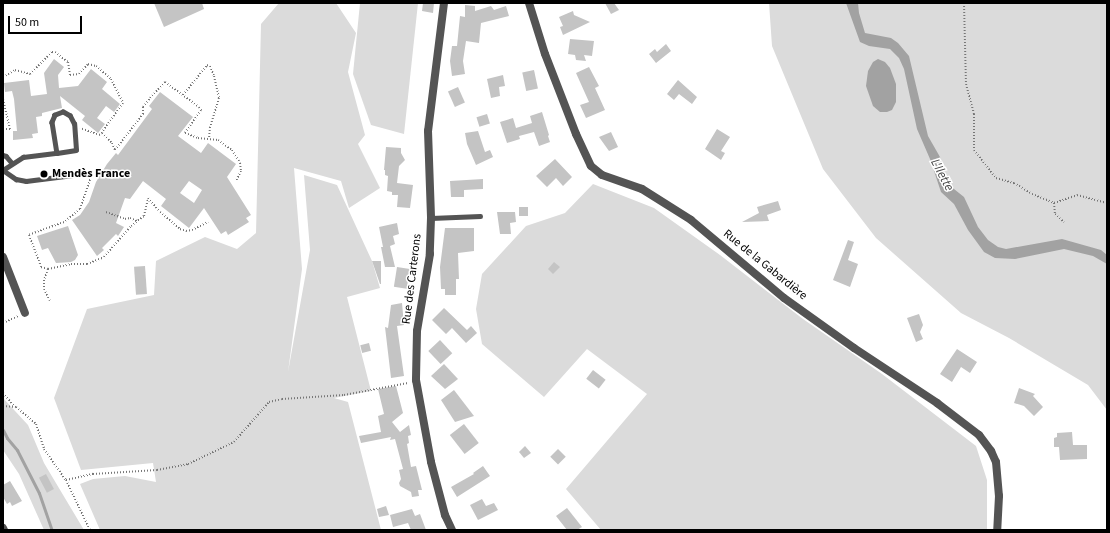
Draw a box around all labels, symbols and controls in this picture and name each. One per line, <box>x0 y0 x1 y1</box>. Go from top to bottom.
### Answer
scale bar <box>10 8 84 34</box>
text: 50 m <box>15 14 39 31</box>
water label: L'Ilette <box>927 156 957 194</box>
place label: Mendès France <box>52 167 130 181</box>
marker: Mendès France <box>39 169 49 179</box>
street label: Rue de la Gabardière <box>720 227 810 303</box>
street label: Rue des Carterons <box>399 233 425 325</box>

